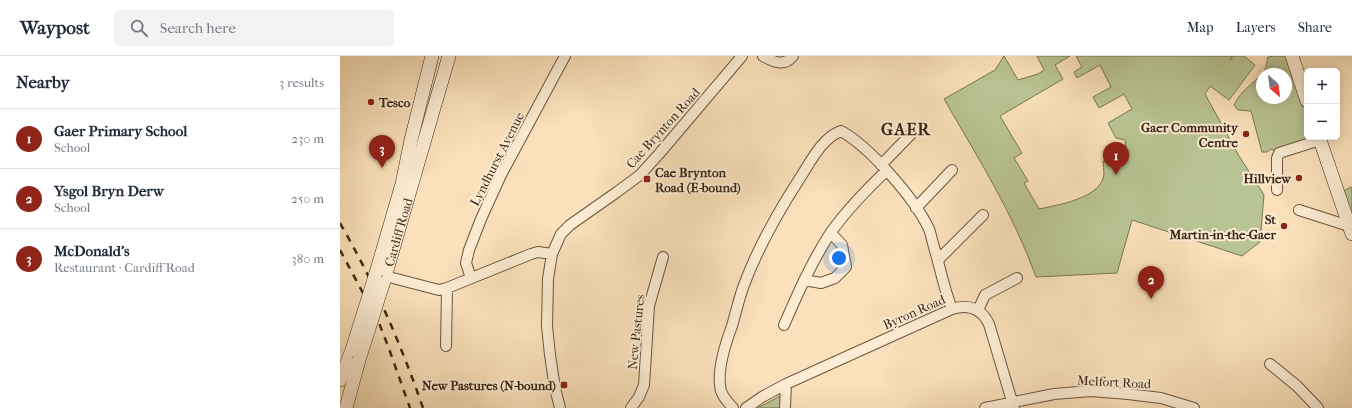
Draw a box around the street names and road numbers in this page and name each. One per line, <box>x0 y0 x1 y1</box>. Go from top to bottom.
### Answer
street label: Cae Brynton Road <box>623 84 704 171</box>
street label: Lyndhurst Avenue <box>467 109 527 208</box>
street label: Cardiff Road <box>381 195 415 268</box>
street label: Byron Road <box>881 291 948 332</box>
street label: New Pastures <box>625 293 647 370</box>
street label: Melfort Road <box>1077 373 1152 391</box>

